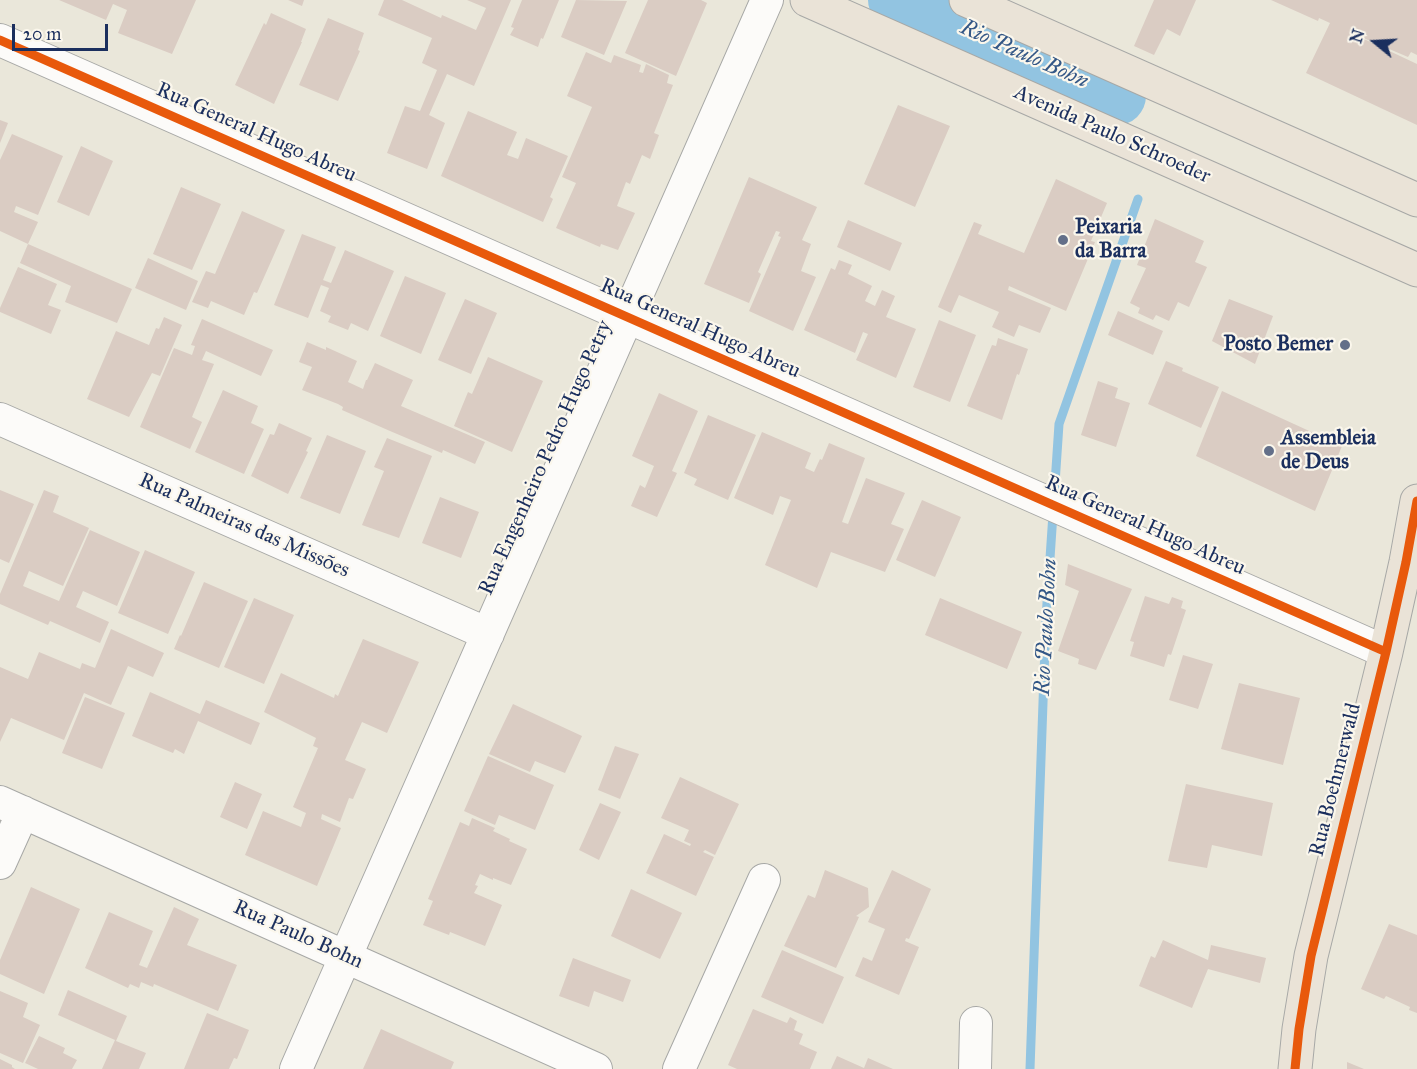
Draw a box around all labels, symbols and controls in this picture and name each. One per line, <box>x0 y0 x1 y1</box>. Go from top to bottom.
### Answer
scale bar <box>15 12 111 50</box>
north arrow <box>1345 12 1405 72</box>
water label: Rio Paulo Bohn <box>956 15 1092 95</box>
text: 20 m <box>23 23 61 45</box>
text: N <box>1346 27 1369 46</box>
street label: Rua General Hugo Abreu <box>152 77 360 189</box>
street label: Avenida Paulo Schroeder <box>1010 80 1214 190</box>
place label: Peixaria da Barra <box>1075 215 1146 265</box>
marker: Peixaria da Barra <box>1056 233 1070 247</box>
street label: Rua General Hugo Abreu <box>596 273 804 385</box>
street label: Rua Engenheiro Pedro Hugo Petry <box>474 317 618 599</box>
place label: Posto Bemer <box>1224 332 1333 358</box>
marker: Posto Bemer <box>1338 338 1352 352</box>
place label: Assembleia de Deus <box>1281 426 1376 476</box>
marker: Assembleia de Deus <box>1262 444 1276 458</box>
street label: Rua Palmeiras das Missões <box>135 468 353 584</box>
street label: Rua General Hugo Abreu <box>1041 470 1249 582</box>
water label: Rio Paulo Bohn <box>1030 558 1064 696</box>
street label: Rua Boehmerwald <box>1305 701 1367 859</box>
street label: Rua Paulo Bohn <box>229 895 367 975</box>

